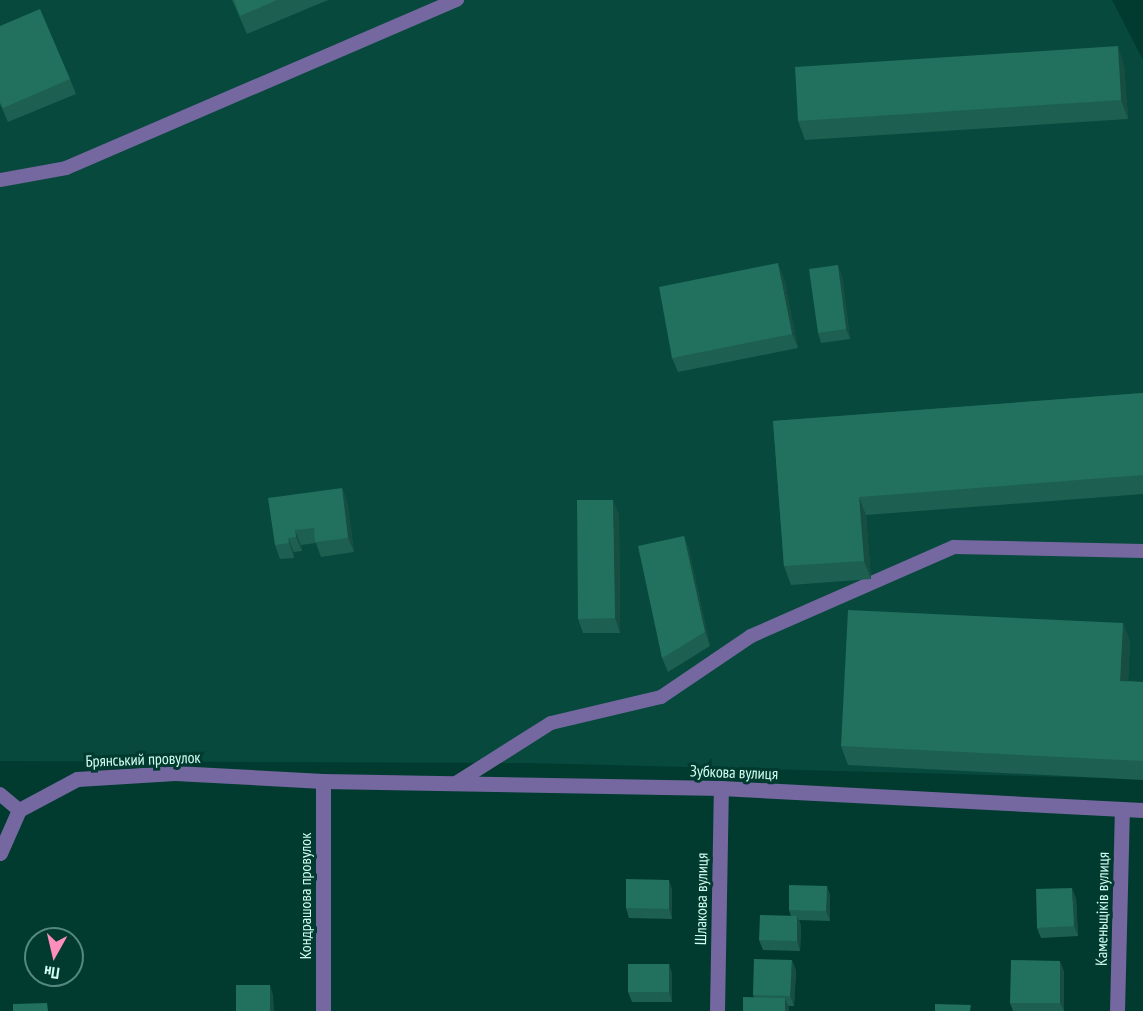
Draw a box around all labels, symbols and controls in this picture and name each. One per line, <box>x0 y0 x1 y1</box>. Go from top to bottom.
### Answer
street label: Брянський провулок <box>85 747 201 771</box>
street label: Зубкова вулиця <box>690 761 778 783</box>
street label: Кондрашова провулок <box>295 833 315 959</box>
street label: Каменьщіків вулиця <box>1091 852 1113 966</box>
street label: Шлакова вулиця <box>691 853 711 945</box>
north arrow <box>24 927 84 987</box>
text: Пн <box>43 962 61 984</box>

